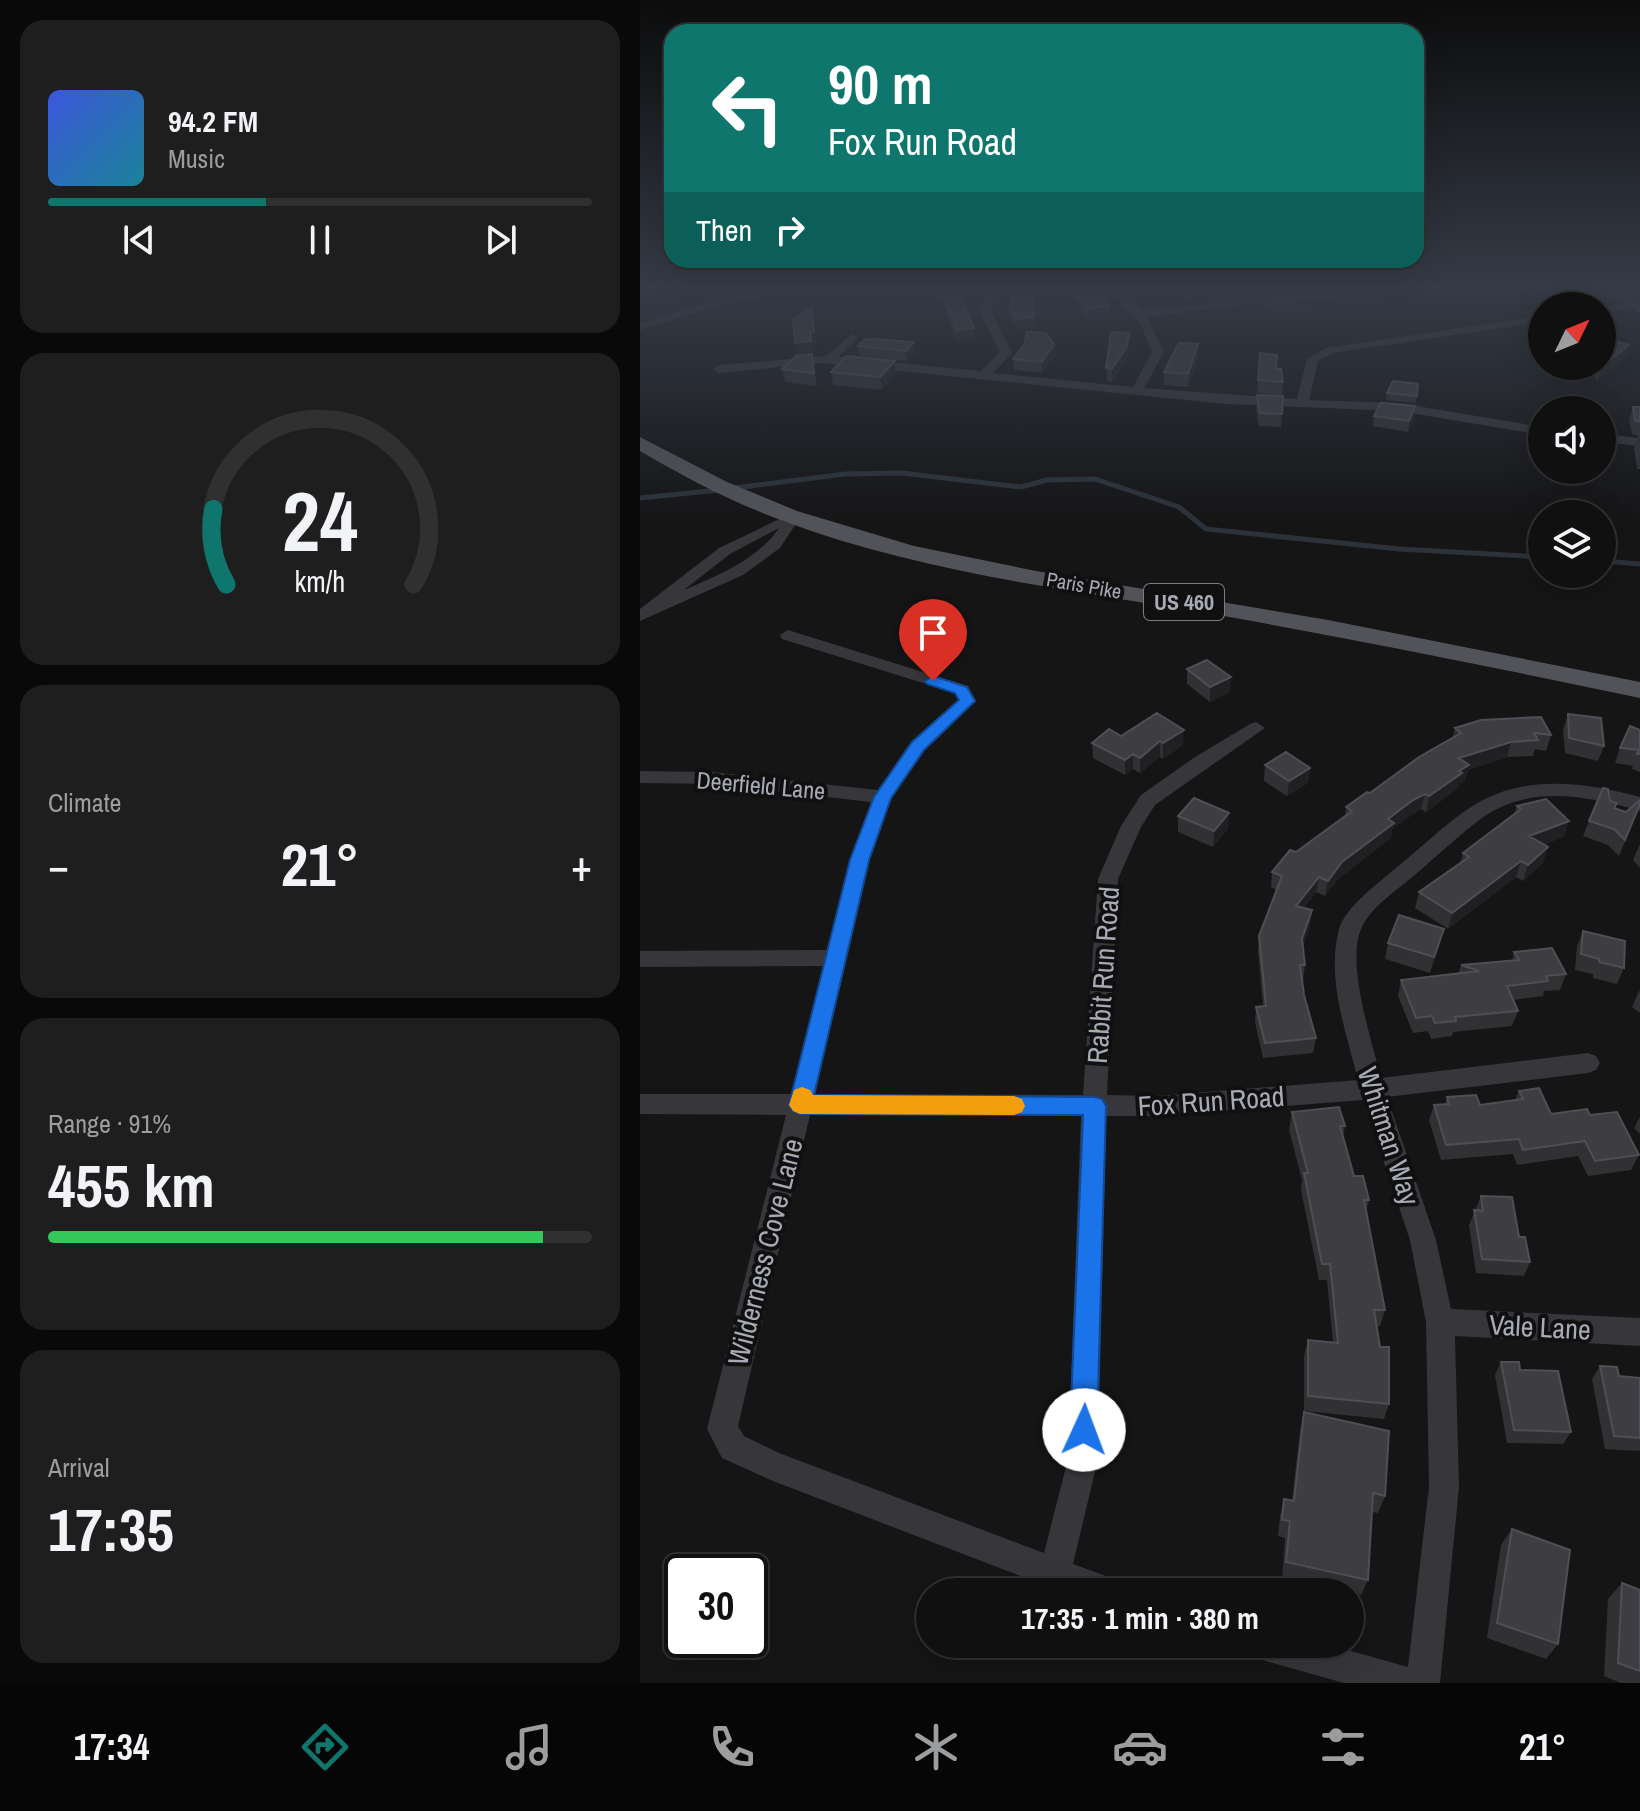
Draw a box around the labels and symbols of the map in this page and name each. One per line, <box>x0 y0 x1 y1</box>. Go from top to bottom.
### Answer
north arrow <box>1528 292 1616 380</box>
street label: Paris Pike <box>1044 565 1124 605</box>
road number: US 460 <box>1144 584 1224 620</box>
pin <box>899 599 967 681</box>
street label: Deerfield Lane <box>695 763 827 807</box>
street label: Rabbit Run Road <box>1078 885 1128 1065</box>
street label: Whitman Way <box>1349 1062 1429 1211</box>
street label: Fox Run Road <box>1136 1077 1286 1125</box>
street label: Wilderness Cove Lane <box>718 1135 812 1369</box>
street label: Vale Lane <box>1488 1305 1592 1349</box>
position arrow <box>1042 1388 1126 1472</box>
speed limit sign: 30 <box>664 1554 768 1658</box>

